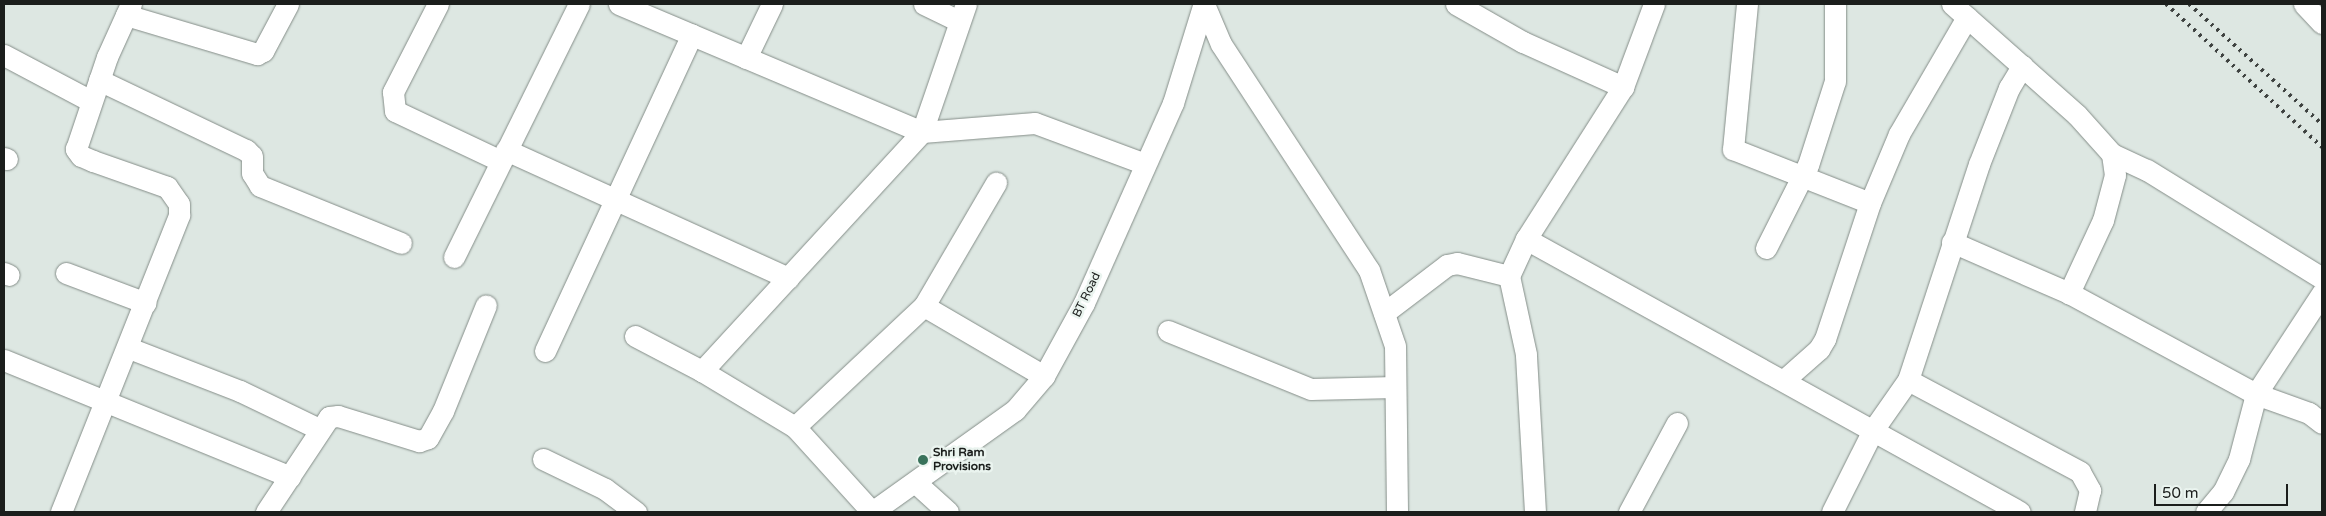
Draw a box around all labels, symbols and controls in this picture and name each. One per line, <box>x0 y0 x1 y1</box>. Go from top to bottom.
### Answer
street label: BT Road <box>1070 270 1104 320</box>
place label: Shri Ram Provisions <box>933 446 991 474</box>
marker: Shri Ram Provisions <box>917 454 929 466</box>
scale bar <box>2156 474 2290 506</box>
text: 50 m <box>2162 484 2199 502</box>

